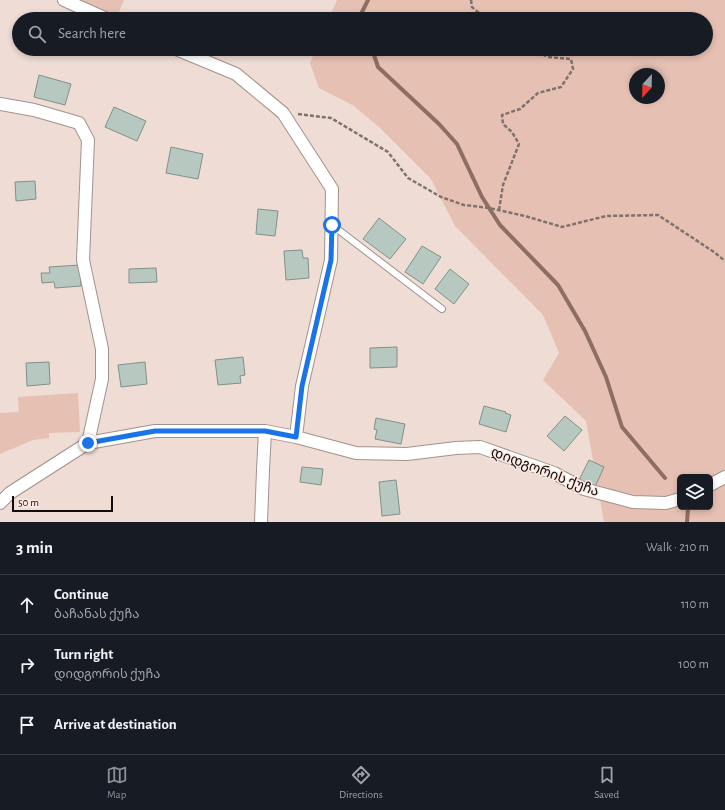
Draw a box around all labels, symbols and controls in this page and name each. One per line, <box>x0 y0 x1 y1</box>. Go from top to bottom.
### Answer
search box <box>12 12 713 56</box>
icon: search <box>26 23 48 45</box>
text: Search here <box>58 26 126 41</box>
north arrow <box>629 68 665 104</box>
route start <box>323 216 341 234</box>
route end <box>79 434 97 452</box>
street label: დიდგორის ქუჩა <box>489 444 601 500</box>
map controls <box>677 474 713 510</box>
button: layers <box>677 474 713 510</box>
scale bar <box>12 494 113 513</box>
text: 50 m <box>18 497 39 508</box>
text: 3 min <box>16 539 53 556</box>
text: Walk · 210 m <box>646 541 709 554</box>
text: Continue <box>54 587 109 602</box>
icon: ahead <box>16 594 38 616</box>
text: 110 m <box>681 598 709 611</box>
text: ბაჩანას ქუჩა <box>54 608 139 621</box>
text: Turn right <box>54 647 113 662</box>
icon: right <box>16 654 38 676</box>
text: 100 m <box>678 658 709 671</box>
text: დიდგორის ქუჩა <box>54 668 160 681</box>
icon: arrive <box>16 714 38 736</box>
text: Arrive at destination <box>54 717 177 732</box>
tab: Map <box>106 764 128 801</box>
tab: Directions <box>339 764 383 801</box>
tab: Saved <box>594 764 619 801</box>

